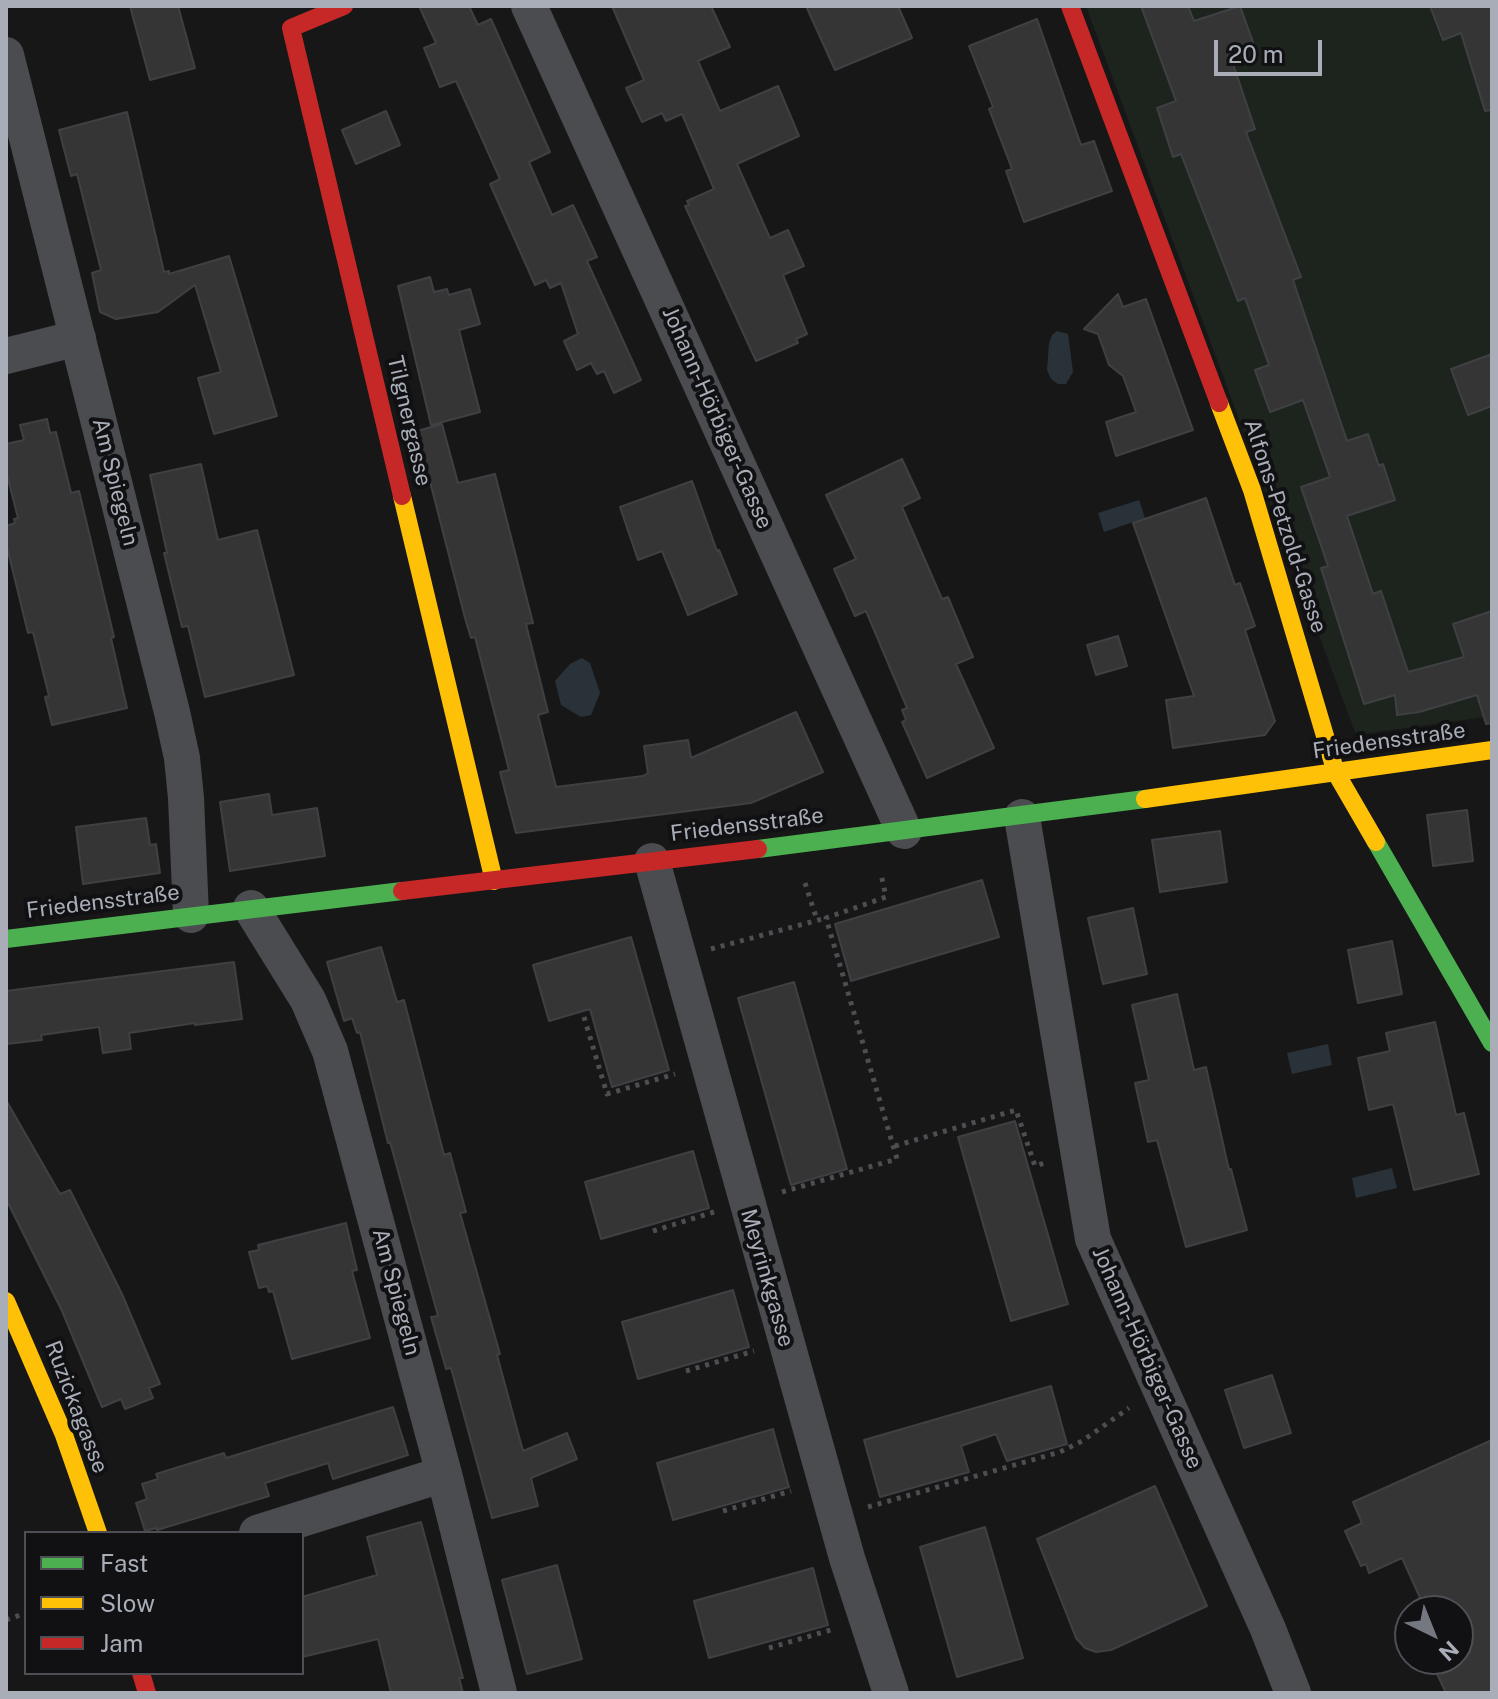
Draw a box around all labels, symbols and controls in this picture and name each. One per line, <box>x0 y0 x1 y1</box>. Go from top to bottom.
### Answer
scale bar <box>1218 24 1326 74</box>
text: 20 m <box>1228 40 1284 68</box>
street label: Johann-Hörbiger-Gasse <box>656 303 778 533</box>
street label: Tilgnergasse <box>381 353 437 489</box>
street label: Am Spiegeln <box>86 415 144 549</box>
street label: Alfons-Petzold-Gasse <box>1238 416 1332 636</box>
street label: Friedensstraße <box>1311 717 1467 765</box>
street label: Friedensstraße <box>669 803 825 847</box>
street label: Friedensstraße <box>25 880 181 924</box>
street label: Meyrinkgasse <box>735 1206 799 1350</box>
street label: Am Spiegeln <box>366 1225 426 1359</box>
street label: Johann-Hörbiger-Gasse <box>1086 1243 1208 1473</box>
street label: Ruzickagasse <box>39 1337 113 1477</box>
legend <box>24 1531 304 1675</box>
text: Fast <box>100 1549 148 1577</box>
text: Slow <box>100 1589 155 1617</box>
north arrow <box>1394 1595 1474 1675</box>
text: Jam <box>100 1629 143 1657</box>
text: N <box>1434 1636 1464 1666</box>

